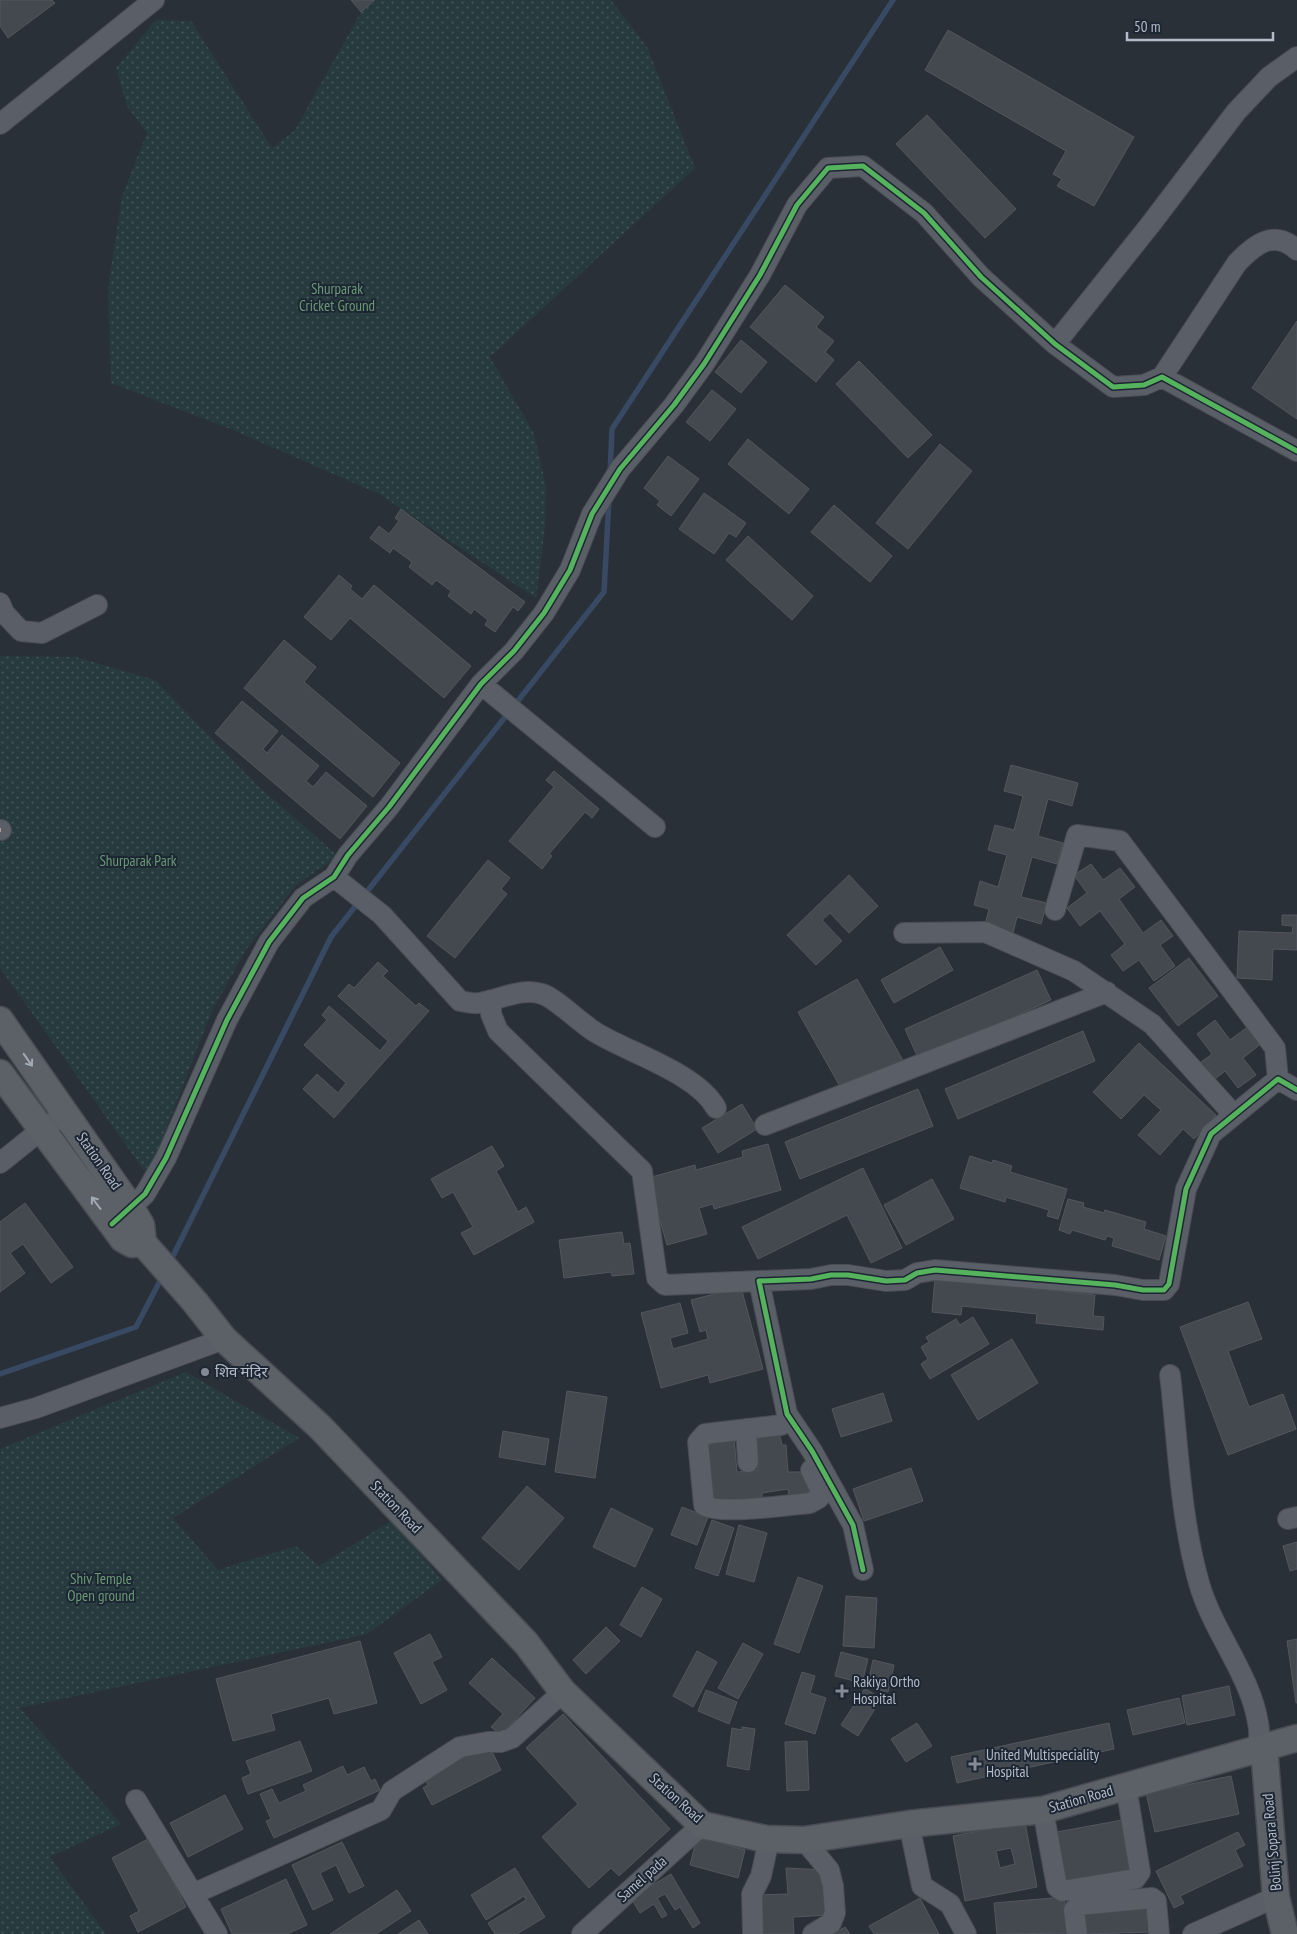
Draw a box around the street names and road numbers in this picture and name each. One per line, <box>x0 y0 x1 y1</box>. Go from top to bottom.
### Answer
street label: Station Road <box>73 1128 126 1193</box>
street label: Station Road <box>367 1476 426 1537</box>
street label: Station Road <box>646 1769 707 1827</box>
street label: Station Road <box>1047 1780 1115 1817</box>
street label: Bolinj Sopara Road <box>1258 1793 1285 1891</box>
street label: Samel pada <box>613 1851 670 1906</box>

